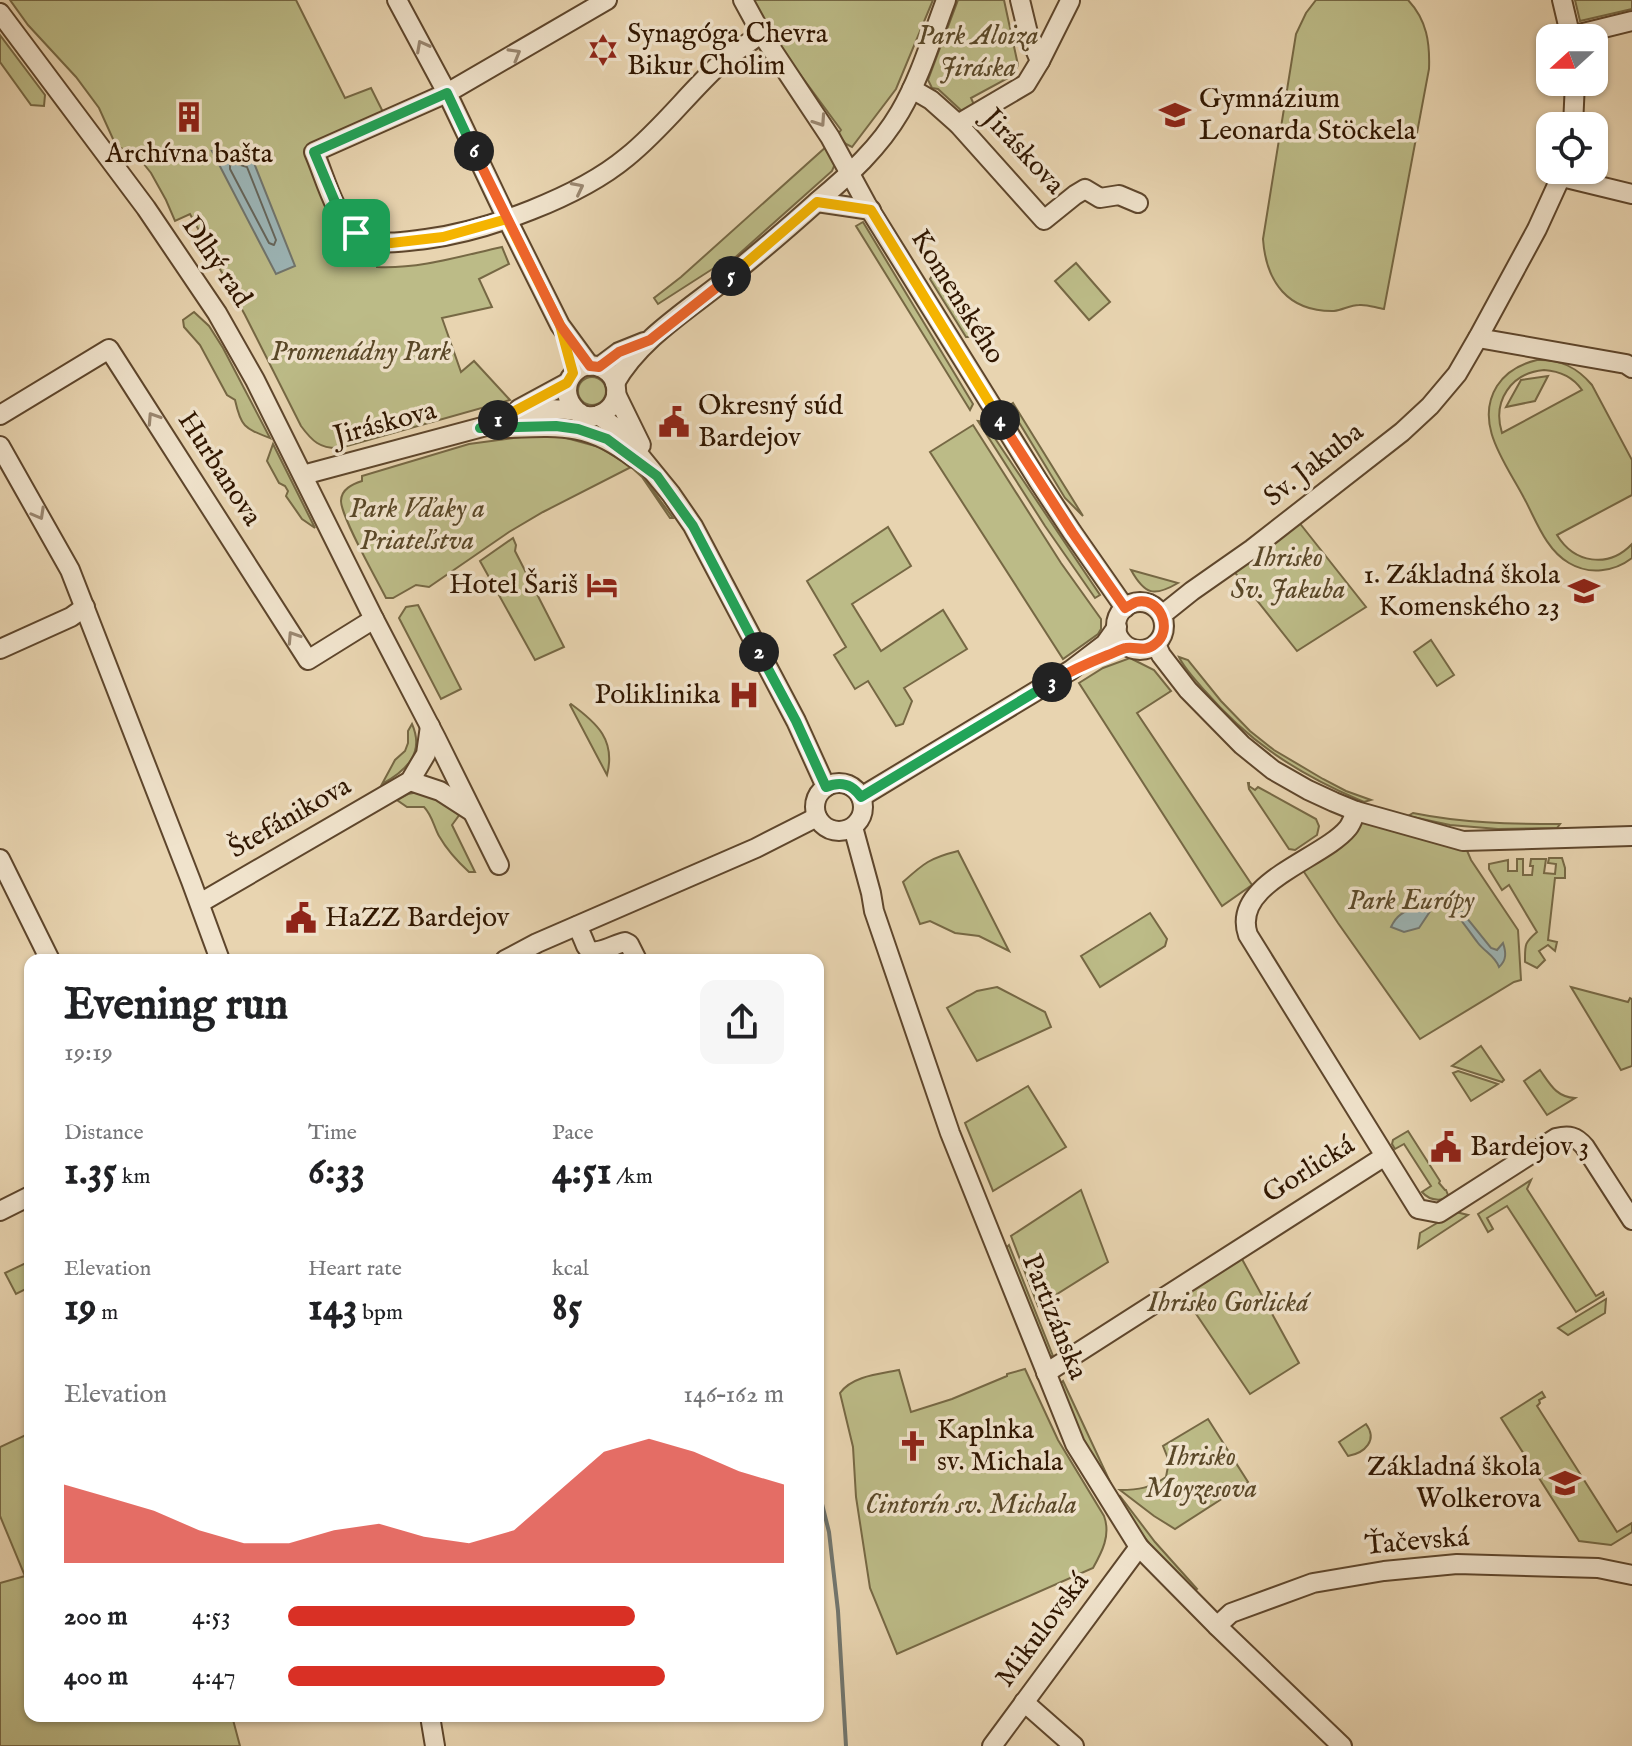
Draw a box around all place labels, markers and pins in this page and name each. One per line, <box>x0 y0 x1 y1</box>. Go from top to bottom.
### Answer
place label: Synagóga Chevra Bikur Cholim <box>627 17 829 84</box>
synagogue icon: Synagóga Chevra Bikur Cholim <box>586 33 620 67</box>
place label: Gymnázium Leonarda Stöckela <box>1199 82 1417 149</box>
school or university icon: Gymnázium Leonarda Stöckela <box>1158 98 1192 132</box>
building icon: Archívna bašta <box>172 100 206 134</box>
pin: 6 <box>454 131 494 171</box>
place label: Archívna bašta <box>104 137 274 172</box>
pin <box>322 199 390 267</box>
pin: 5 <box>711 256 751 296</box>
place label: Okresný súd Bardejov <box>698 389 843 456</box>
pin: 1 <box>478 400 518 440</box>
pin: 4 <box>980 400 1020 440</box>
public building icon: Okresný súd Bardejov <box>657 405 691 439</box>
place label: 1. Základná škola Komenského 23 <box>1364 558 1561 625</box>
place label: Hotel Šariš <box>449 568 578 603</box>
hotel icon: Hotel Šariš <box>585 568 619 602</box>
school or university icon: 1. Základná škola Komenského 23 <box>1567 574 1601 608</box>
pin: 2 <box>739 632 779 672</box>
pin: 3 <box>1032 662 1072 702</box>
place label: Poliklinika <box>595 678 721 713</box>
hospital icon: Poliklinika <box>727 678 761 712</box>
public building icon: HaZZ Bardejov <box>284 901 318 935</box>
place label: HaZZ Bardejov <box>325 901 510 936</box>
public building icon: Bardejov 3 <box>1429 1130 1463 1164</box>
place label: Bardejov 3 <box>1470 1130 1589 1165</box>
place label: Kaplnka sv. Michala <box>937 1413 1064 1480</box>
church icon: Kaplnka sv. Michala <box>896 1429 930 1463</box>
place label: Základná škola Wolkerova <box>1367 1450 1542 1517</box>
school or university icon: Základná škola Wolkerova <box>1548 1466 1582 1500</box>

